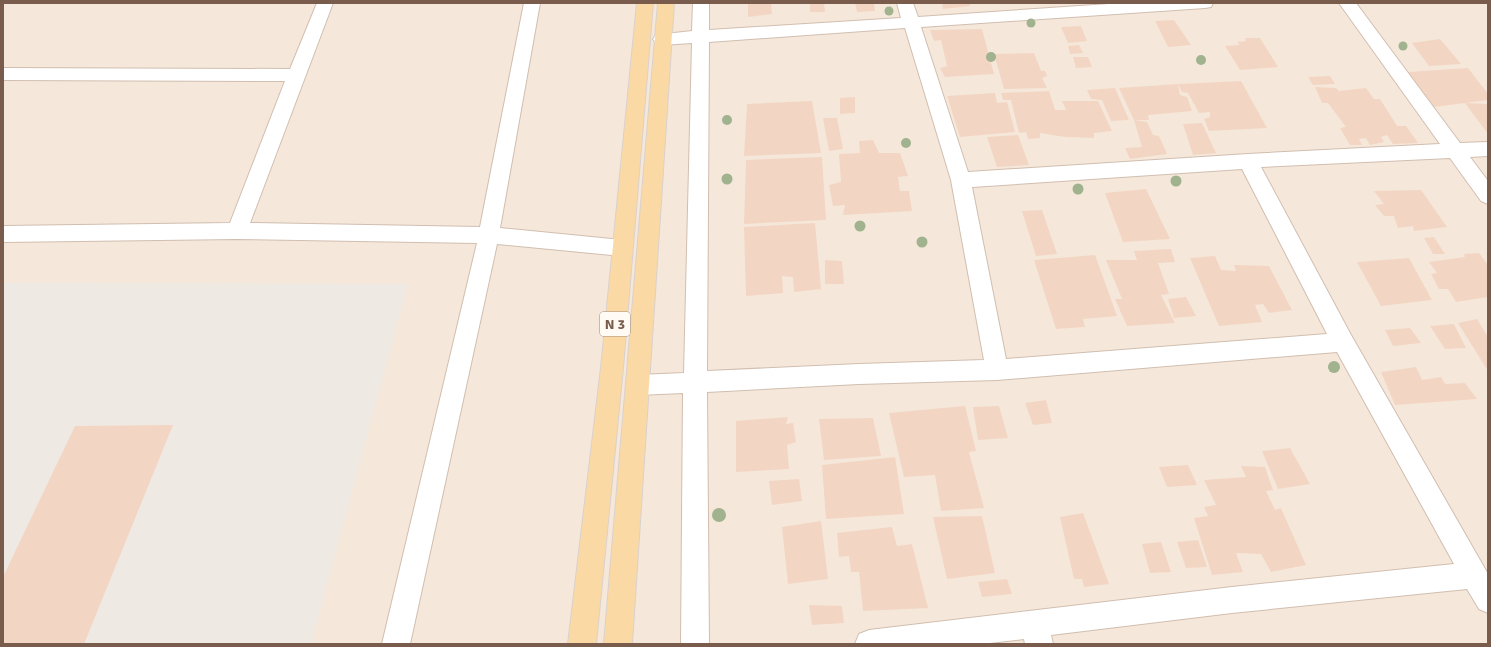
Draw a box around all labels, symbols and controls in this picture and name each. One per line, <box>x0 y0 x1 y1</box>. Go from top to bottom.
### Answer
road number: N 3 <box>600 312 630 336</box>

